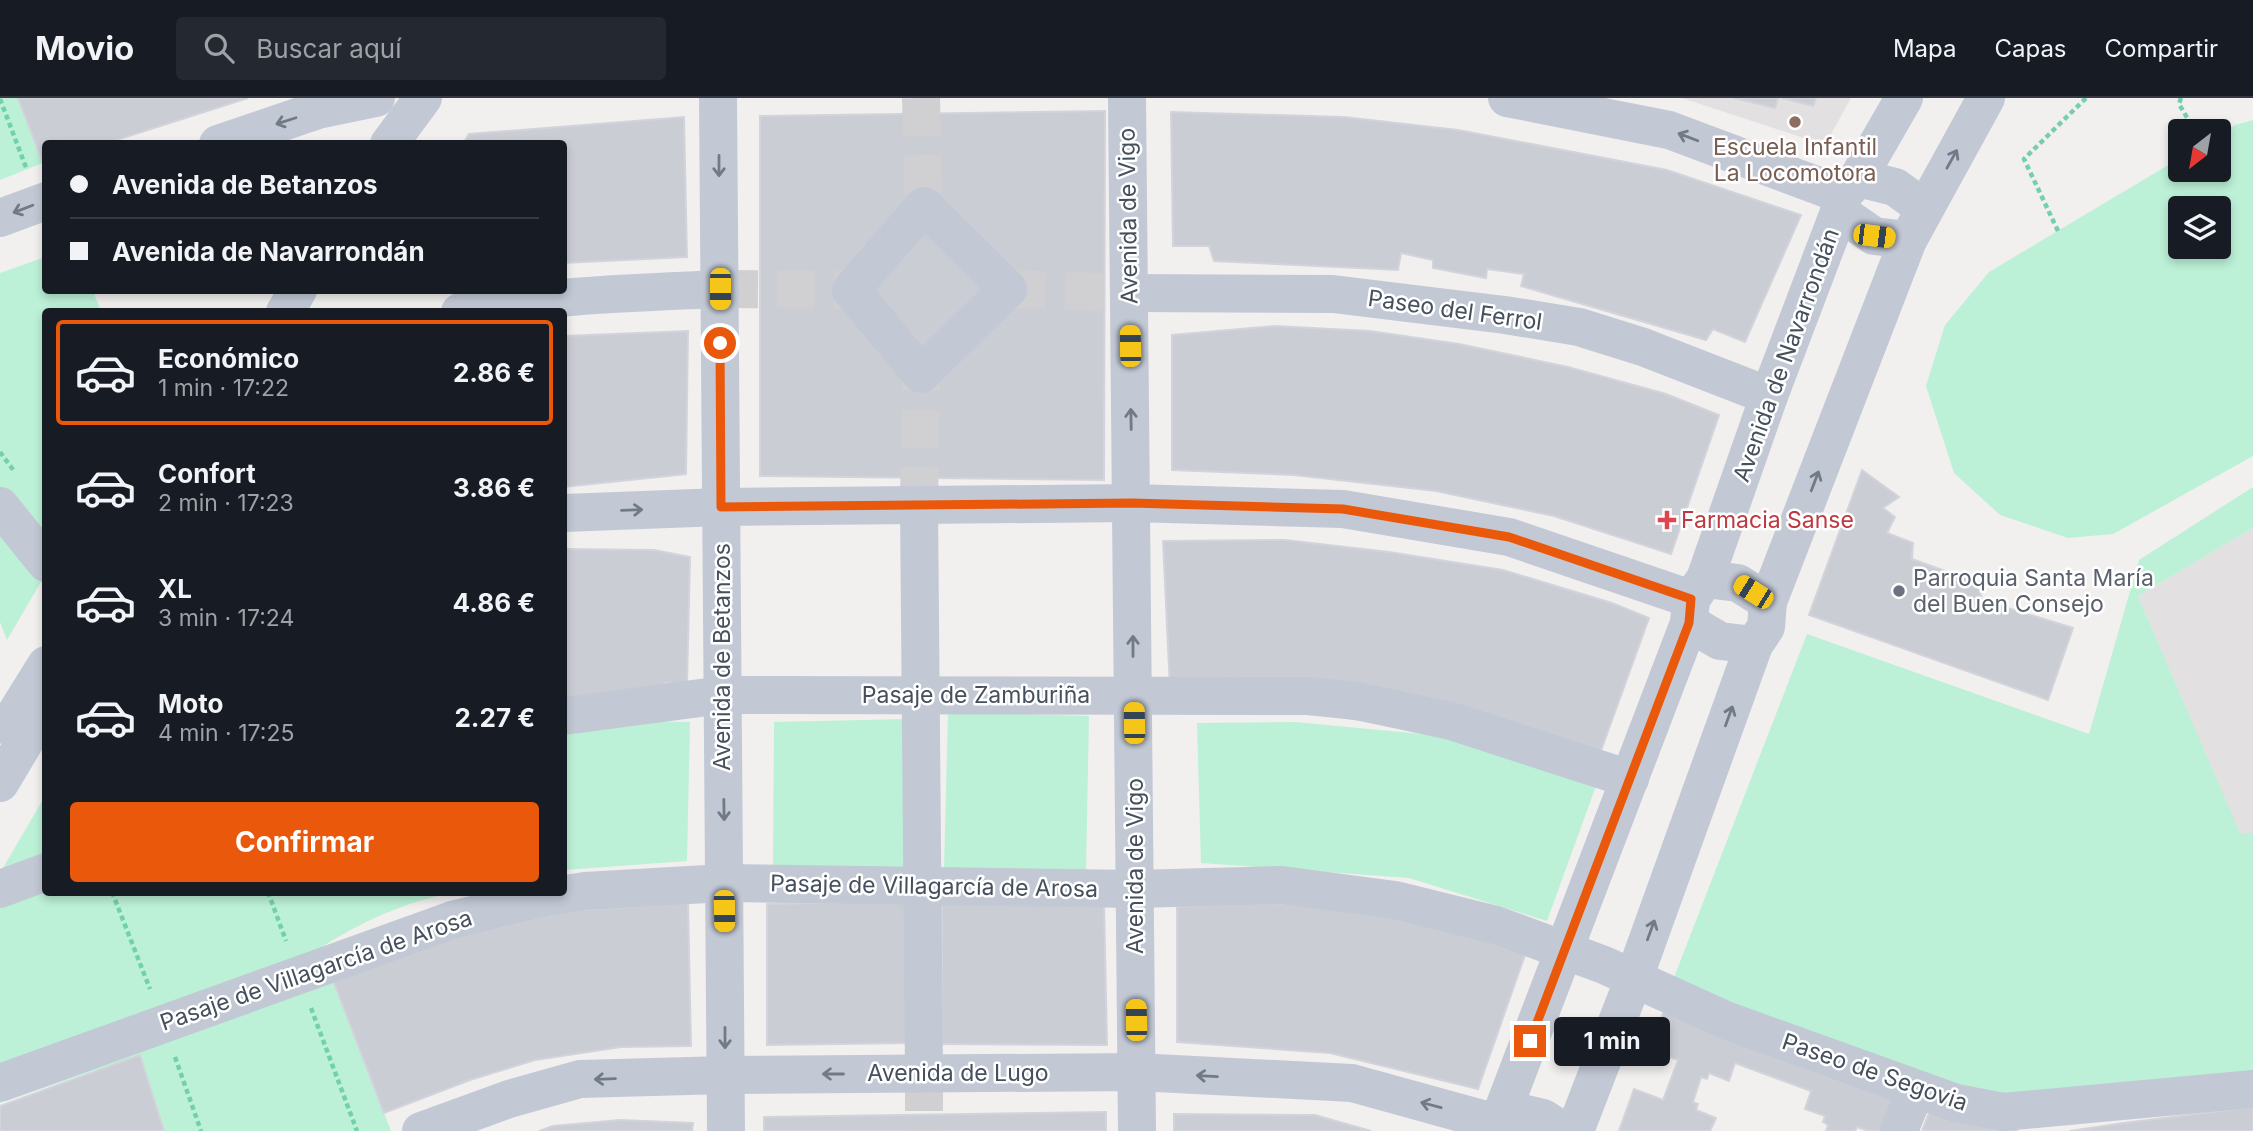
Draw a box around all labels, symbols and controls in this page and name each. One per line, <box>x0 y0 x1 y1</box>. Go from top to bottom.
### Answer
search box <box>176 17 666 80</box>
text: Movio <box>35 28 134 68</box>
icon: search <box>200 29 238 67</box>
text: Buscar aquí <box>256 33 401 64</box>
text: Mapa <box>1893 34 1956 63</box>
text: Capas <box>1994 34 2067 63</box>
text: Compartir <box>2105 34 2218 63</box>
marker: Escuela Infantil La Locomotora <box>1787 114 1803 130</box>
one-way arrow <box>276 115 298 128</box>
north arrow <box>2168 119 2231 182</box>
map controls <box>2168 119 2231 259</box>
street label: Avenida de Vigo <box>1112 128 1144 304</box>
one-way arrow <box>1677 130 1699 142</box>
place label: Escuela Infantil La Locomotora <box>1713 133 1877 187</box>
one-way arrow <box>1946 149 1959 170</box>
one-way arrow <box>712 154 726 177</box>
text: Avenida de Betanzos <box>112 169 378 200</box>
button: layers <box>2168 196 2231 259</box>
one-way arrow <box>12 204 34 217</box>
car <box>1852 223 1897 249</box>
street label: Avenida de Navarrondán <box>1727 224 1845 486</box>
text: Avenida de Navarrondán <box>112 236 425 267</box>
car <box>710 268 731 310</box>
street label: Paseo del Ferrol <box>1366 284 1544 336</box>
car <box>1120 325 1141 367</box>
route start <box>704 327 736 359</box>
icon: car <box>74 341 137 404</box>
text: Económico <box>158 343 299 374</box>
text: 2.86 € <box>453 357 535 388</box>
text: 1 min · 17:22 <box>158 374 289 402</box>
one-way arrow <box>1124 408 1138 431</box>
icon: car <box>74 456 137 519</box>
text: Confort <box>158 458 256 489</box>
one-way arrow <box>1810 470 1822 492</box>
text: 3.86 € <box>453 472 535 503</box>
text: 2 min · 17:23 <box>158 489 294 517</box>
one-way arrow <box>620 503 643 516</box>
place label: Farmacia Sanse <box>1681 506 1854 534</box>
marker: Farmacia Sanse <box>1659 512 1675 528</box>
street label: Avenida de Betanzos <box>708 543 736 771</box>
place label: Parroquia Santa María del Buen Consejo <box>1913 564 2154 618</box>
icon: car <box>74 571 137 634</box>
car <box>1730 572 1777 612</box>
text: XL <box>158 573 192 604</box>
marker: Parroquia Santa María del Buen Consejo <box>1891 583 1907 599</box>
text: 4.86 € <box>453 587 535 618</box>
text: 3 min · 17:24 <box>158 604 294 632</box>
one-way arrow <box>1126 635 1140 658</box>
street label: Pasaje de Zamburiña <box>862 681 1090 709</box>
icon: car <box>74 686 137 749</box>
text: Moto <box>158 688 223 719</box>
text: 2.27 € <box>454 702 535 733</box>
car <box>1124 702 1145 744</box>
one-way arrow <box>1723 705 1736 727</box>
text: 4 min · 17:25 <box>158 719 294 747</box>
street label: Avenida de Vigo <box>1121 778 1149 954</box>
one-way arrow <box>717 798 730 821</box>
button: Confirmar <box>70 802 539 882</box>
street label: Pasaje de Villagarcía de Arosa <box>770 869 1098 903</box>
car <box>714 890 735 932</box>
street label: Pasaje de Villagarcía de Arosa <box>156 903 476 1037</box>
one-way arrow <box>1646 919 1658 941</box>
car <box>1126 999 1147 1041</box>
callout: 1 min <box>1554 1016 1670 1066</box>
route end <box>1514 1025 1546 1057</box>
one-way arrow <box>719 1026 732 1049</box>
text: 1 min <box>1584 1027 1640 1055</box>
street label: Paseo de Segovia <box>1779 1027 1971 1117</box>
street label: Avenida de Lugo <box>867 1059 1049 1087</box>
one-way arrow <box>821 1067 844 1081</box>
one-way arrow <box>1196 1069 1219 1082</box>
one-way arrow <box>594 1072 617 1085</box>
one-way arrow <box>1421 1097 1443 1110</box>

